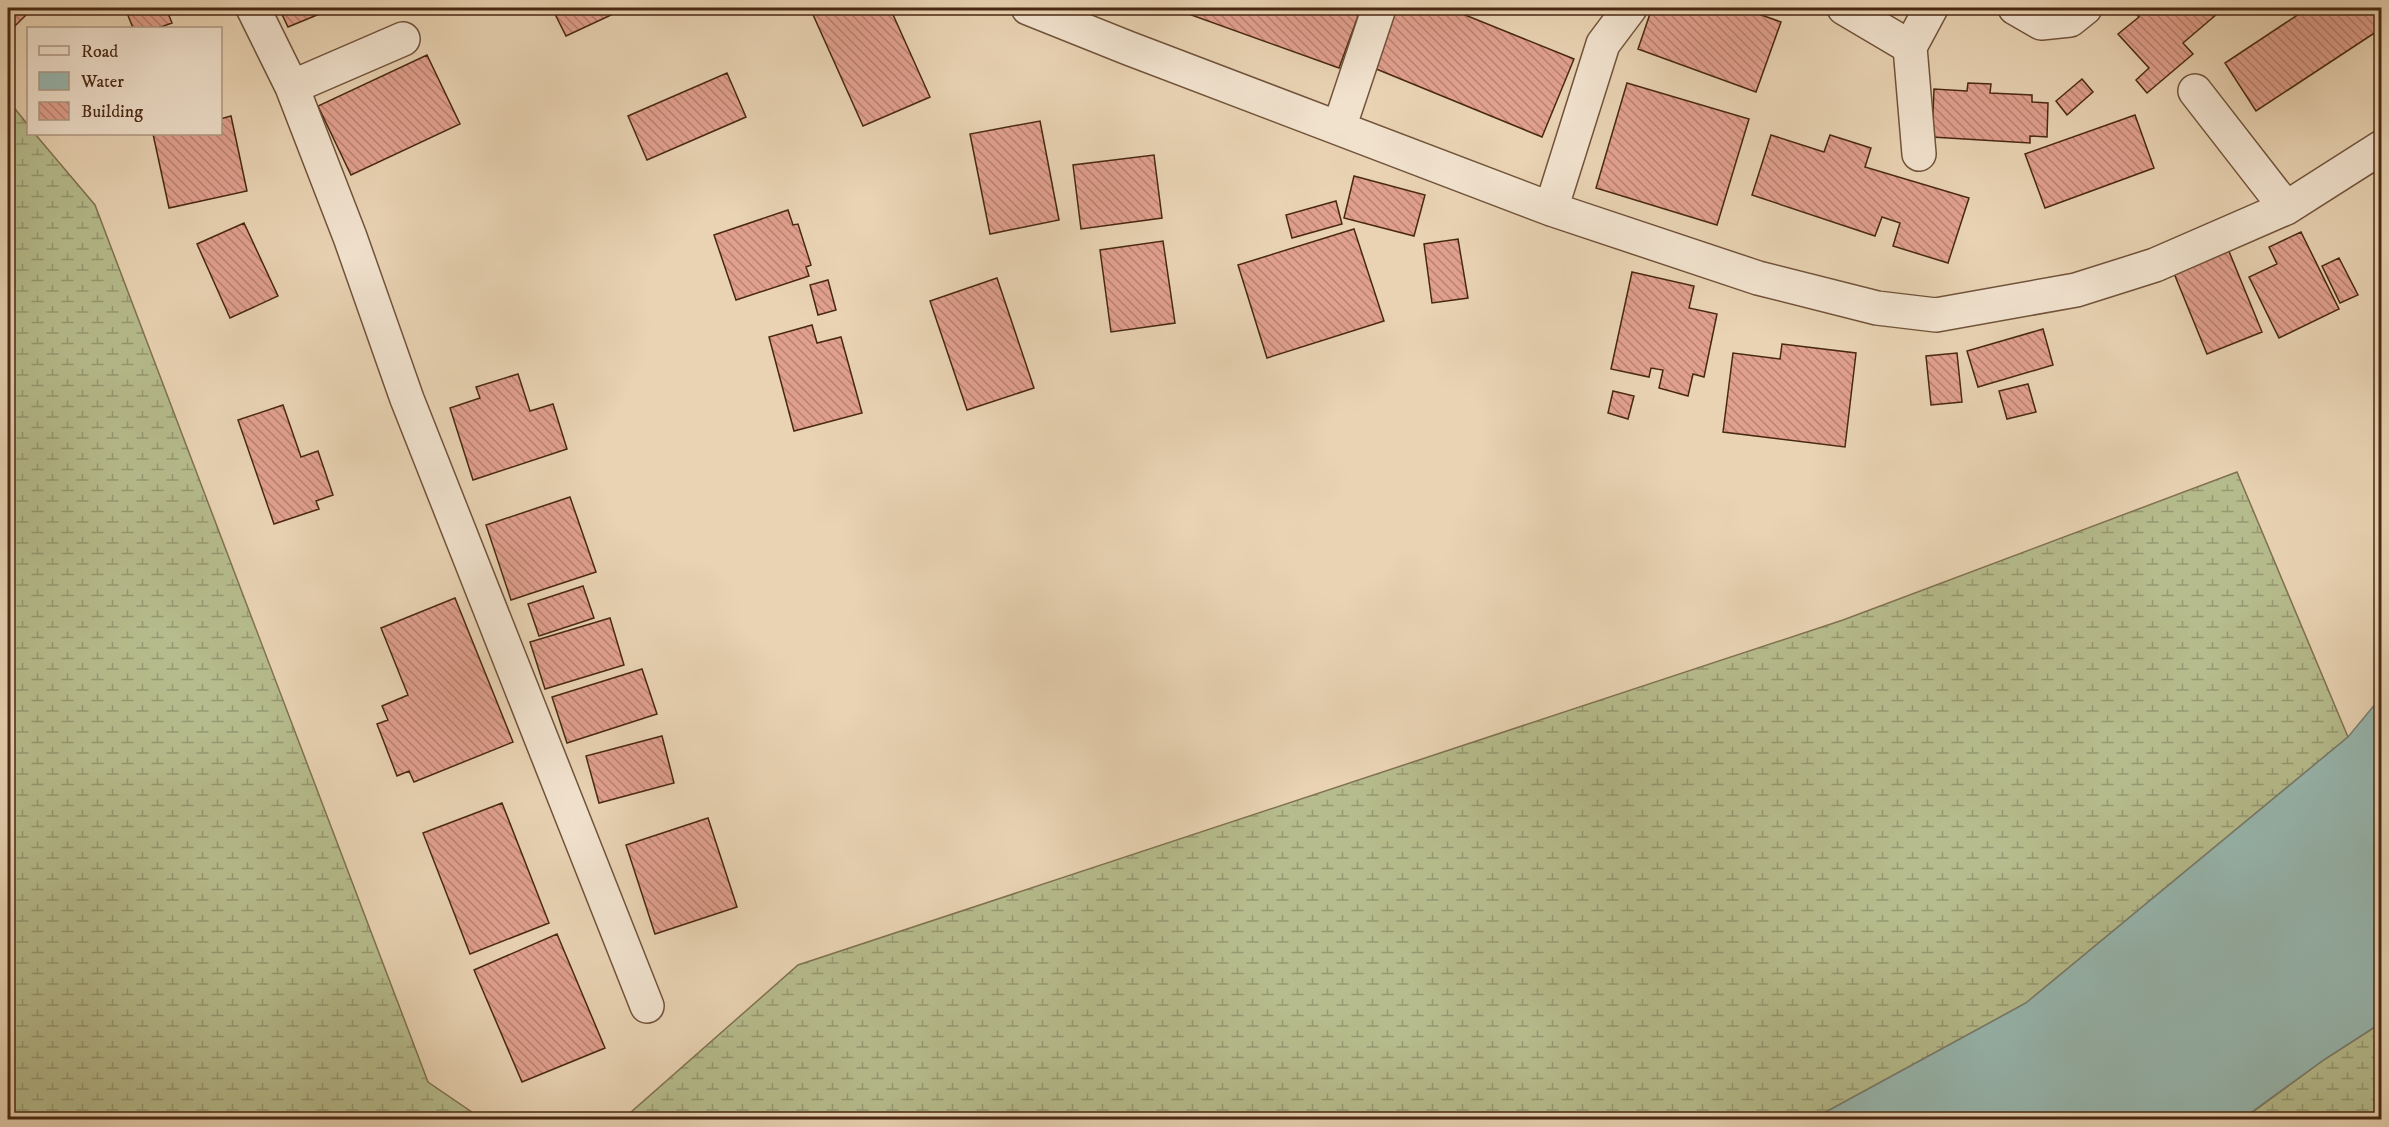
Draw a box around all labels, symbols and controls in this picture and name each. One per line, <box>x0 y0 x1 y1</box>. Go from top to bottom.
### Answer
legend <box>27 27 222 135</box>
text: Road <box>81 41 118 63</box>
text: Water <box>80 71 124 93</box>
text: Building <box>81 101 143 123</box>

